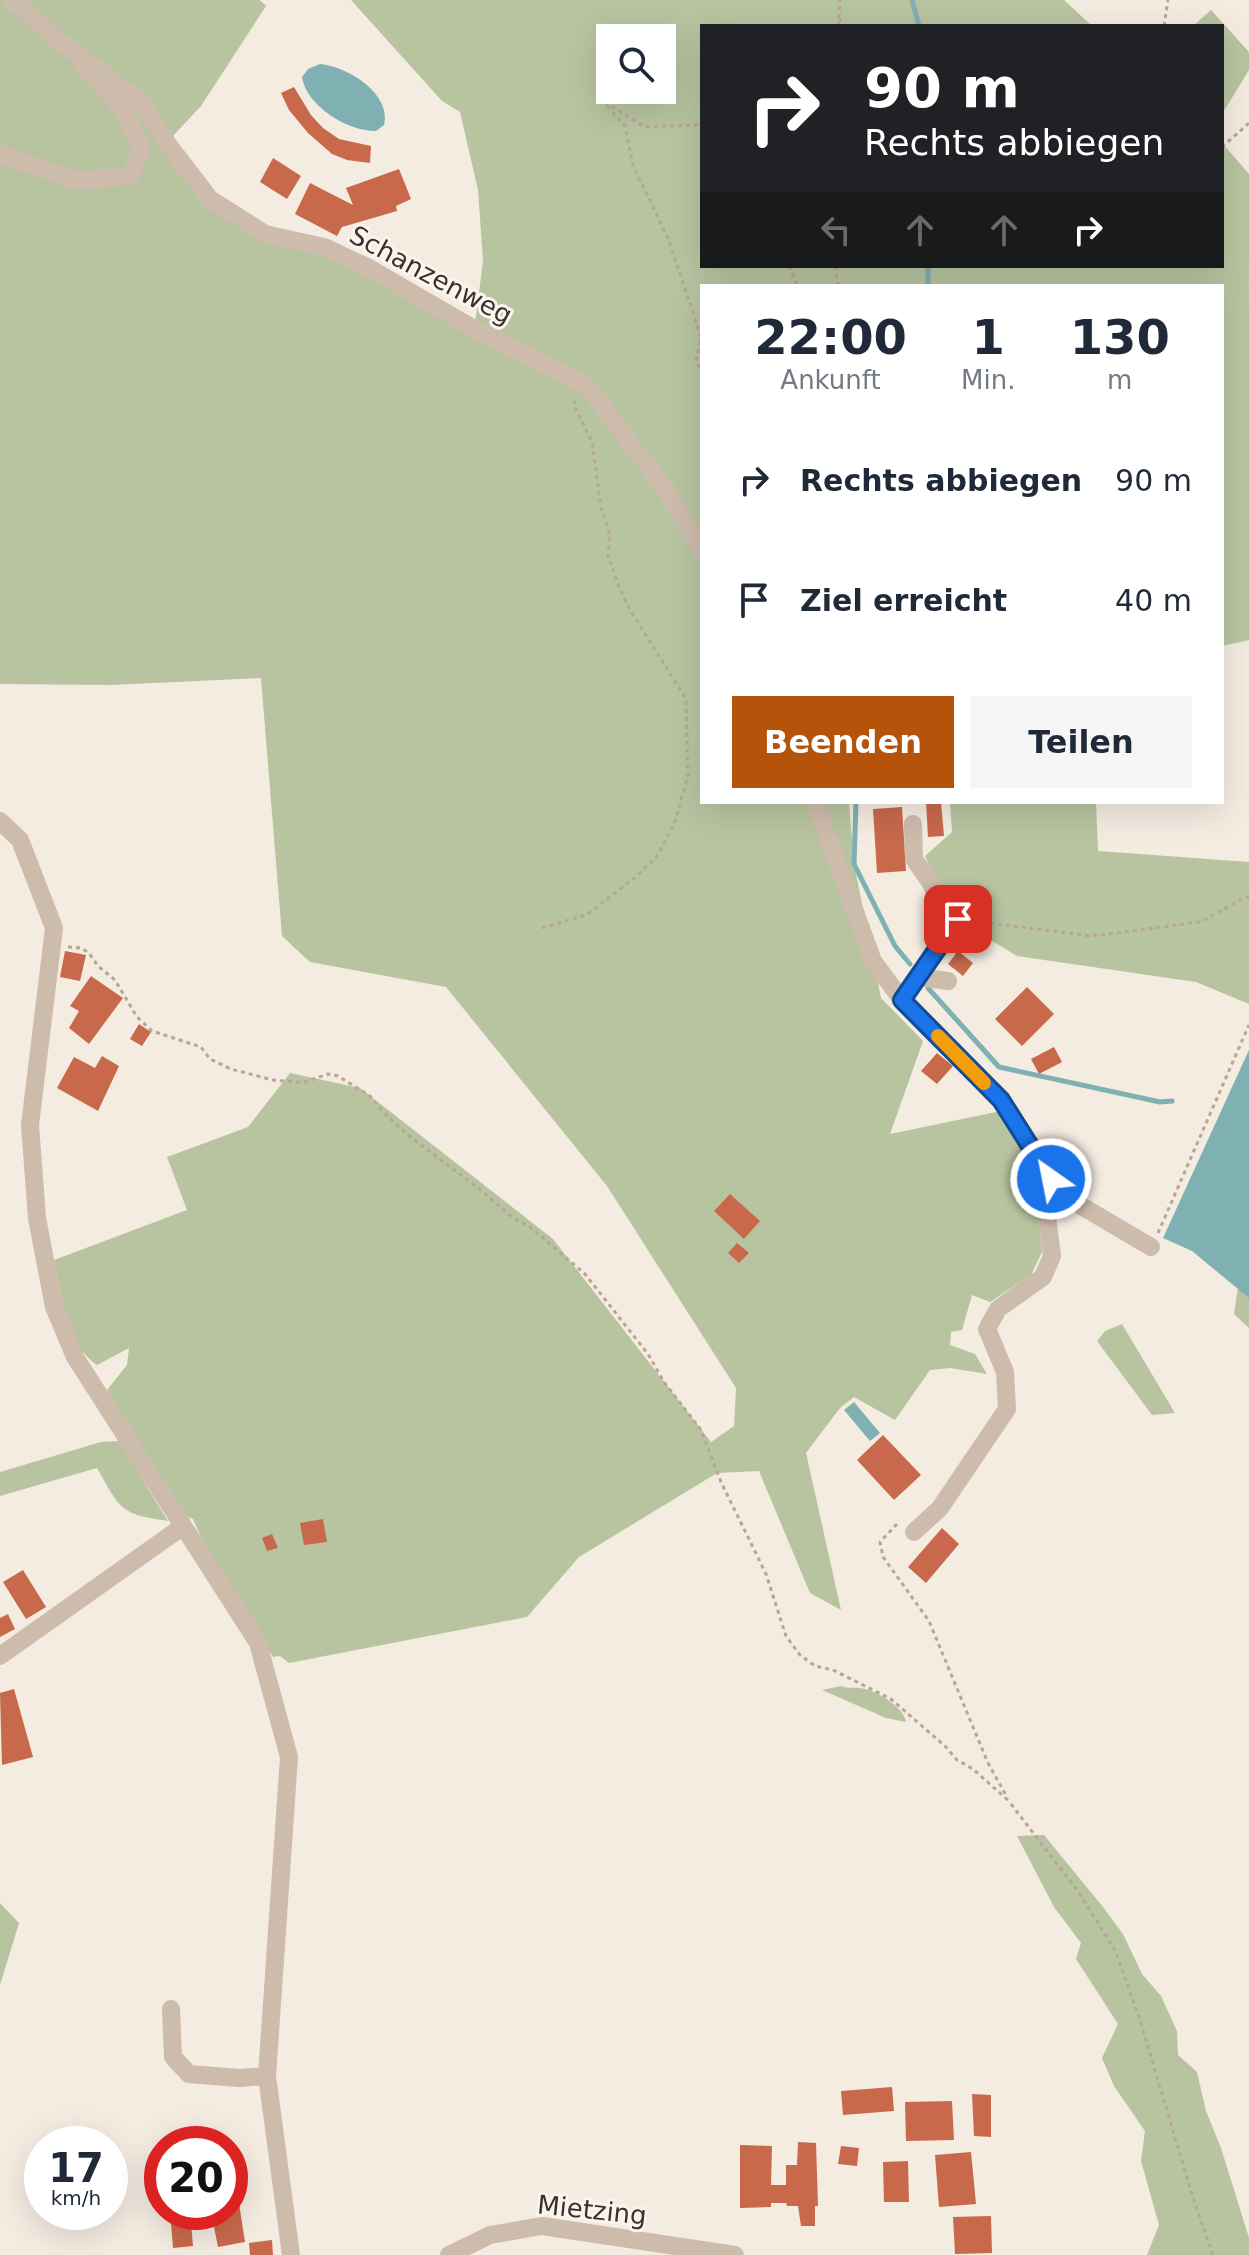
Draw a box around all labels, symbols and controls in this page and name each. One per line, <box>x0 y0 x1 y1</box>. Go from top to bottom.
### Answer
map controls <box>596 24 676 104</box>
button: search <box>596 24 676 104</box>
text: 90 m <box>864 55 1020 120</box>
icon: right <box>732 56 836 160</box>
text: Rechts abbiegen <box>864 122 1164 163</box>
icon: left <box>814 208 858 252</box>
icon: ahead <box>898 208 942 252</box>
icon: ahead <box>982 208 1026 252</box>
icon: right <box>1066 208 1110 252</box>
street label: Schanzenweg <box>345 220 517 330</box>
text: 22:00 <box>754 309 907 365</box>
text: 1 <box>972 309 1005 365</box>
text: 130 <box>1070 309 1170 365</box>
text: Ankunft <box>780 365 881 395</box>
text: Min. <box>961 365 1015 395</box>
text: m <box>1107 365 1132 395</box>
icon: right <box>732 458 776 502</box>
text: Rechts abbiegen <box>800 463 1082 498</box>
text: 90 m <box>1115 463 1192 498</box>
icon: arrive <box>732 578 776 622</box>
text: Ziel erreicht <box>800 583 1007 618</box>
text: 40 m <box>1115 583 1192 618</box>
button: Beenden <box>732 696 954 788</box>
button: Teilen <box>970 696 1192 788</box>
pin <box>924 885 992 953</box>
icon: arrive <box>936 897 980 941</box>
position arrow <box>1009 1137 1093 1221</box>
speed limit sign: 20 <box>144 2126 248 2230</box>
text: 17 <box>48 2145 104 2191</box>
text: km/h <box>51 2186 101 2210</box>
street label: Mietzing <box>536 2189 648 2231</box>

